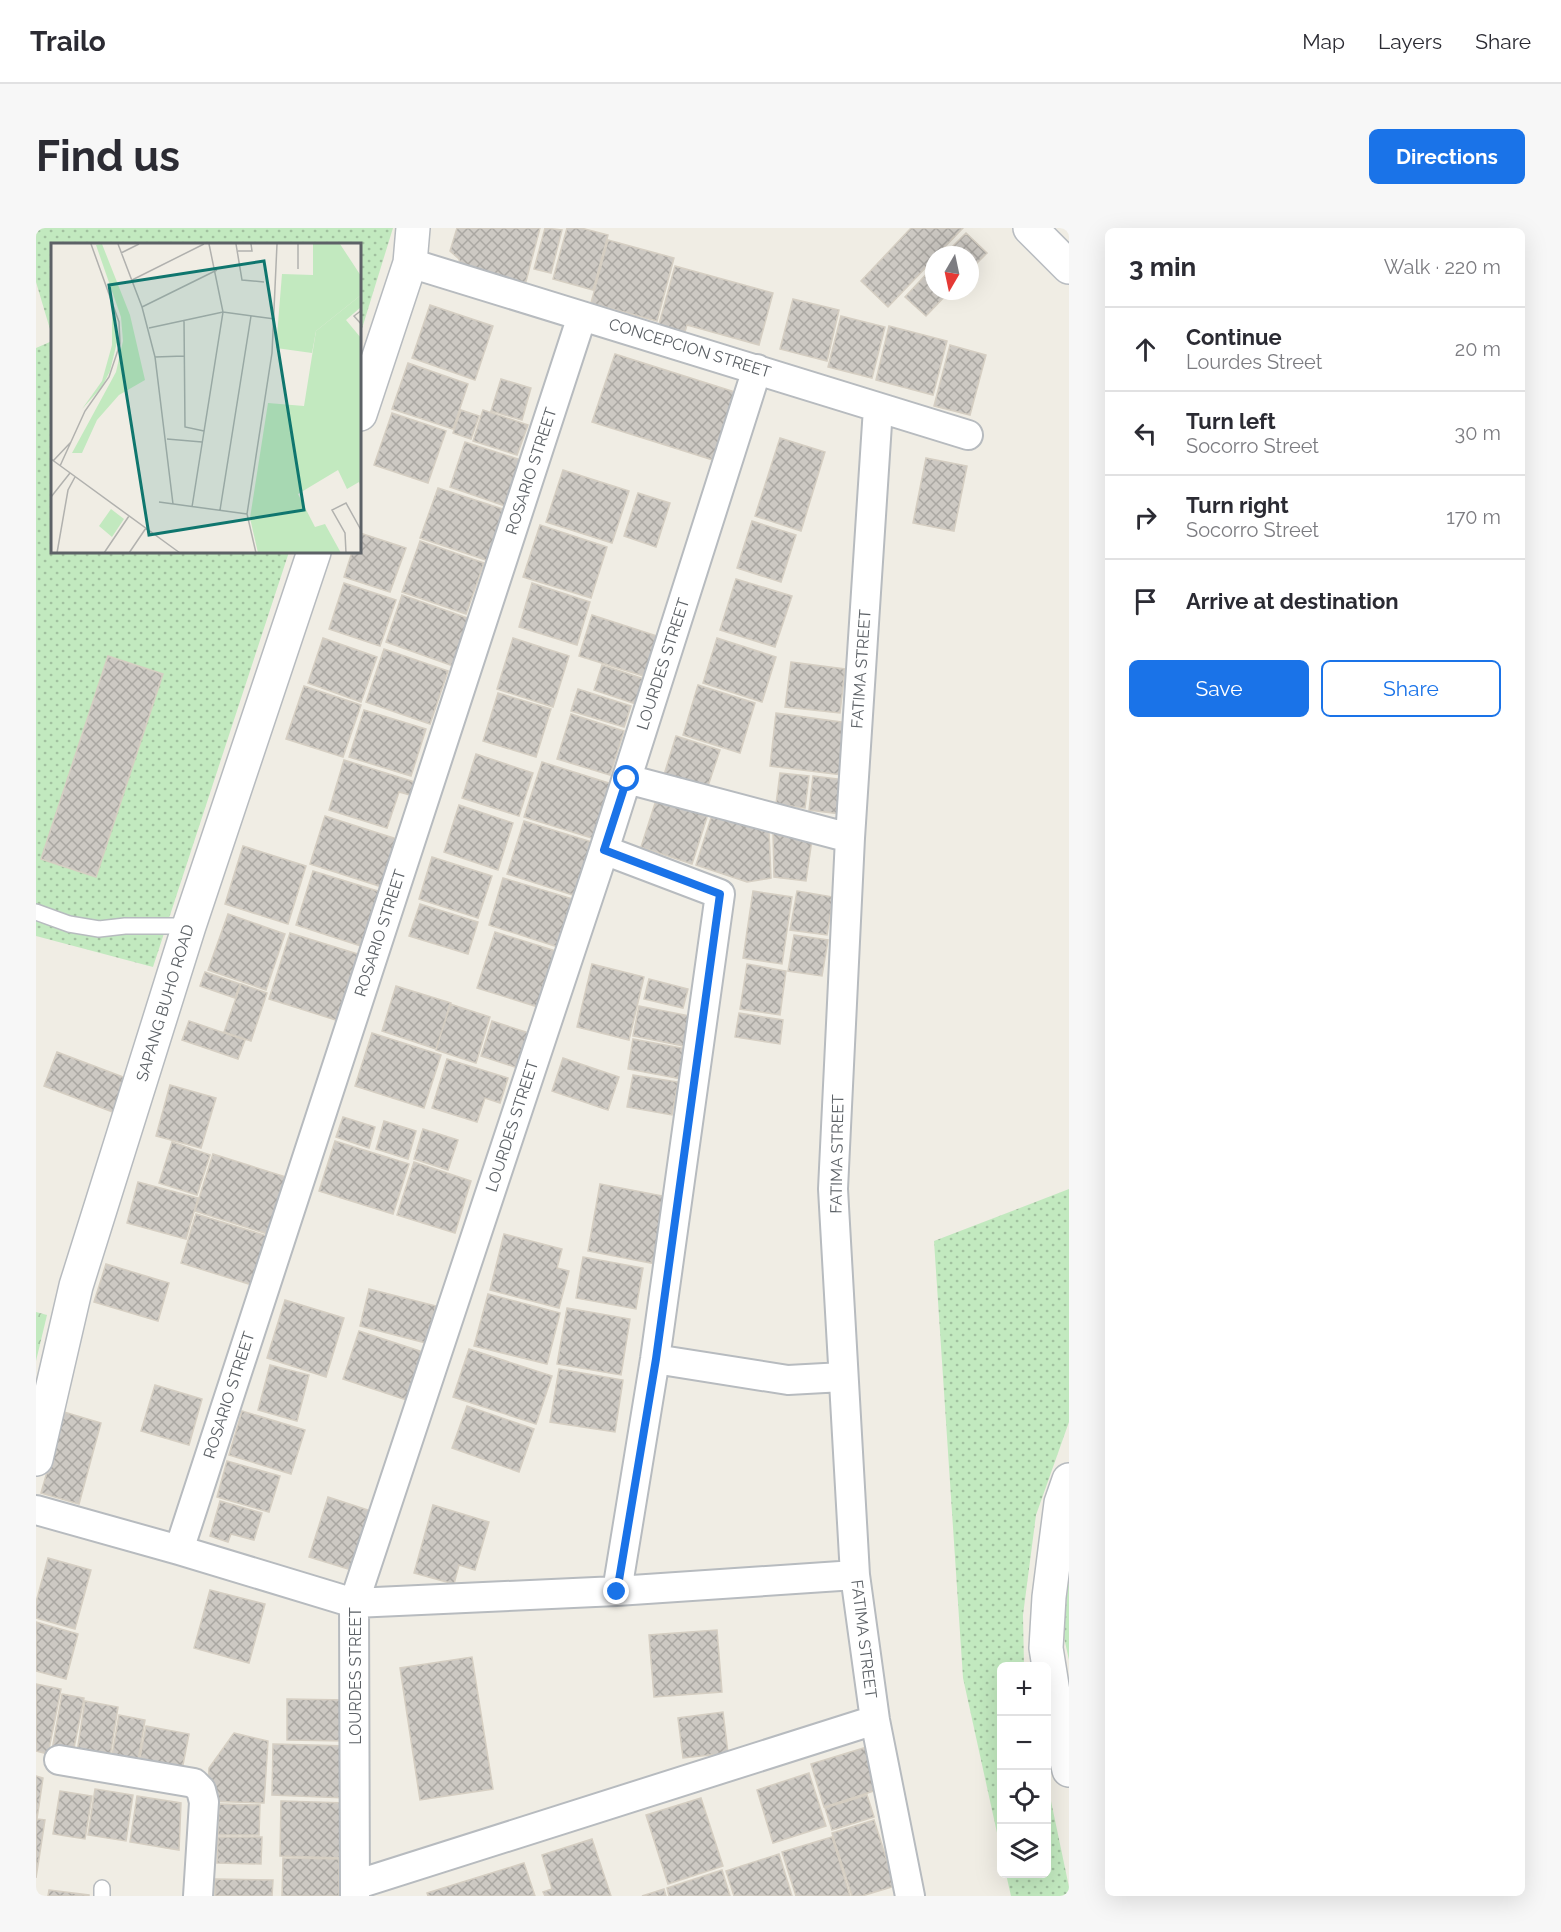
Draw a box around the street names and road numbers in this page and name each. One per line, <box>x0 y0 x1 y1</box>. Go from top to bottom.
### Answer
street label: CONCEPCION STREET <box>607 314 774 382</box>
street label: ROSARIO STREET <box>502 405 561 537</box>
street label: LOURDES STREET <box>633 595 693 732</box>
street label: FATIMA STREET <box>847 609 875 729</box>
street label: ROSARIO STREET <box>351 867 410 999</box>
street label: SAPANG BUHO ROAD <box>132 922 198 1084</box>
street label: LOURDES STREET <box>482 1057 542 1194</box>
street label: FATIMA STREET <box>826 1094 848 1214</box>
street label: ROSARIO STREET <box>200 1329 259 1461</box>
street label: FATIMA STREET <box>847 1579 881 1700</box>
street label: LOURDES STREET <box>346 1607 365 1745</box>

